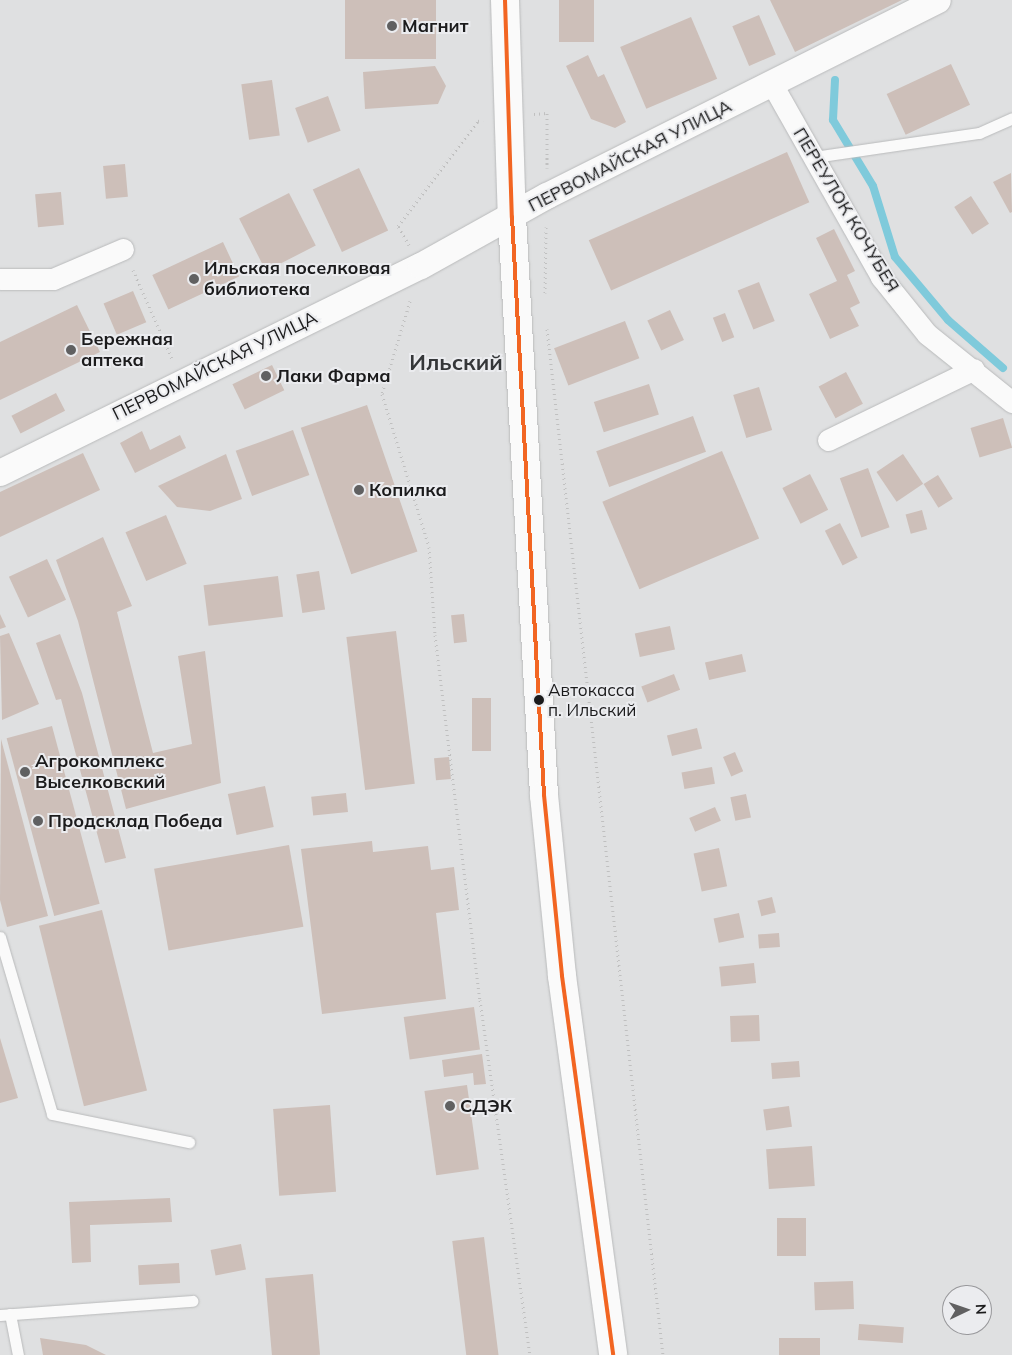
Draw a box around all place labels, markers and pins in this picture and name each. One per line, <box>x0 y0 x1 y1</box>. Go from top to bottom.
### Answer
place label: Магнит <box>402 15 468 37</box>
marker: Магнит <box>386 20 398 32</box>
place label: Ильская поселковая библиотека <box>204 258 391 300</box>
marker: Ильская поселковая библиотека <box>188 273 200 285</box>
place label: Бережная аптека <box>81 329 173 372</box>
marker: Бережная аптека <box>65 344 77 356</box>
place label: Лаки Фарма <box>276 365 391 387</box>
marker: Лаки Фарма <box>260 370 272 382</box>
place label: Копилка <box>369 479 447 501</box>
marker: Копилка <box>353 484 365 496</box>
place label: Автокасса п. Ильский <box>548 680 636 720</box>
marker: Автокасса п. Ильский <box>534 695 544 705</box>
place label: Агрокомплекс Выселковский <box>35 751 165 794</box>
marker: Агрокомплекс Выселковский <box>19 766 31 778</box>
place label: Продсклад Победа <box>48 810 223 832</box>
marker: Продсклад Победа <box>32 815 44 827</box>
place label: СДЭК <box>460 1095 512 1117</box>
marker: СДЭК <box>444 1100 456 1112</box>

